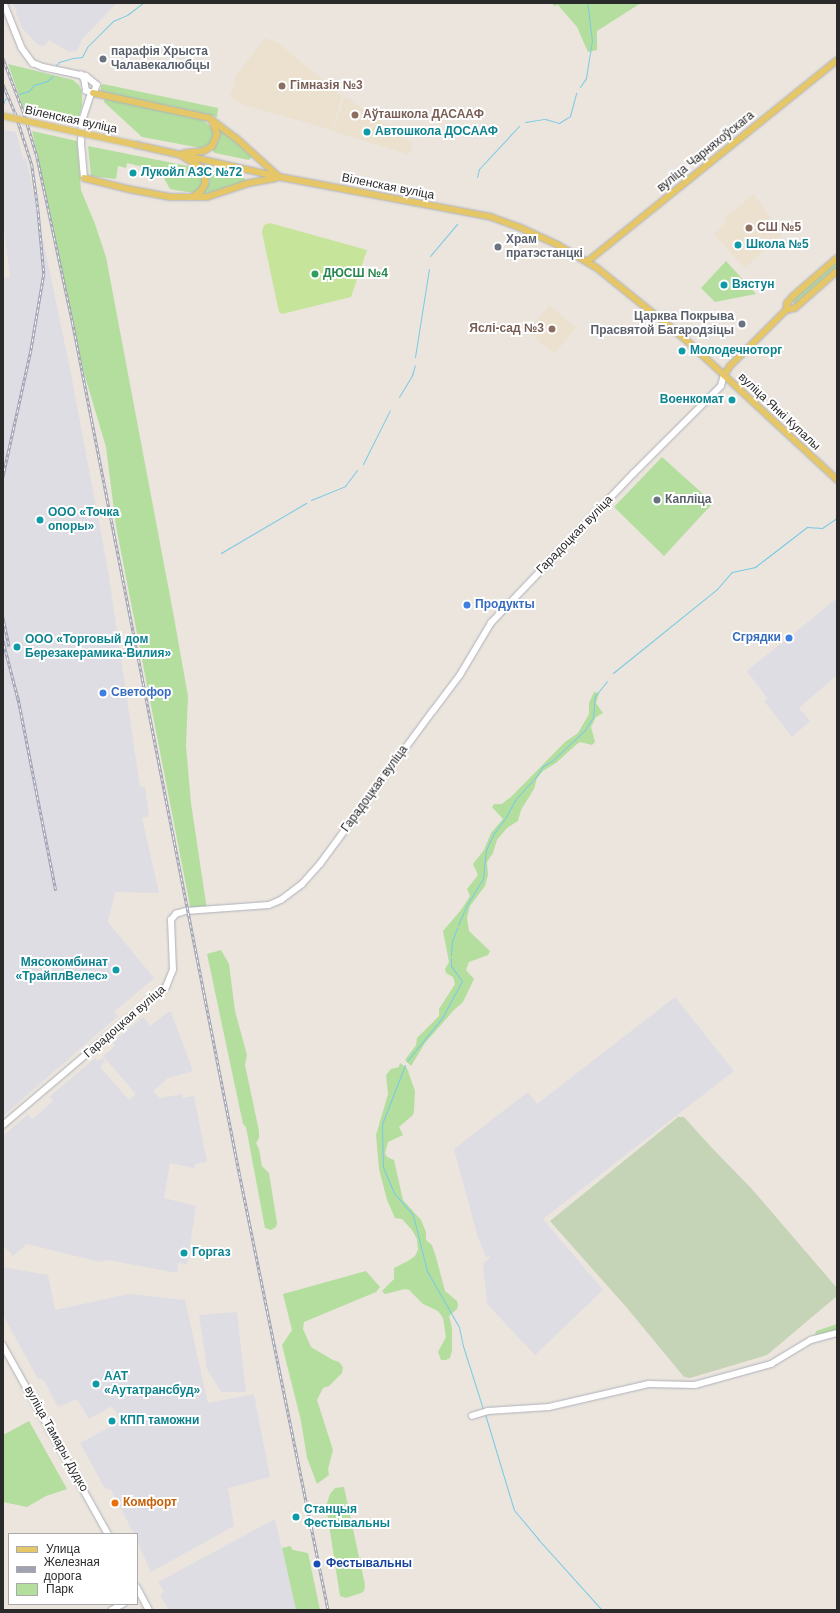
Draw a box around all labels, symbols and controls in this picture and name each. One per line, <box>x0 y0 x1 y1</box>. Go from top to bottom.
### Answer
place label: парафія Хрыста Чалавекалюбцы <box>111 45 210 73</box>
marker: парафія Хрыста Чалавекалюбцы <box>98 54 108 64</box>
place label: Гімназія №3 <box>290 79 363 93</box>
marker: Гімназія №3 <box>277 81 287 91</box>
street label: Віленская вуліца <box>24 103 118 137</box>
place label: Аўташкола ДАСААФ <box>363 108 484 122</box>
street label: вуліца Чарняхоўскага <box>655 109 757 195</box>
marker: Аўташкола ДАСААФ <box>350 110 360 120</box>
place label: Автошкола ДОСААФ <box>375 125 498 139</box>
marker: Автошкола ДОСААФ <box>362 127 372 137</box>
place label: Лукойл АЗС №72 <box>141 166 242 180</box>
marker: Лукойл АЗС №72 <box>128 168 138 178</box>
street label: Віленская вуліца <box>340 171 436 203</box>
place label: СШ №5 <box>757 221 801 235</box>
marker: СШ №5 <box>744 223 754 233</box>
place label: Храм пратэстанцкі <box>506 233 583 261</box>
place label: Школа №5 <box>746 238 809 252</box>
marker: Школа №5 <box>733 240 743 250</box>
marker: Храм пратэстанцкі <box>493 242 503 252</box>
place label: ДЮСШ №4 <box>323 267 388 281</box>
marker: ДЮСШ №4 <box>310 269 320 279</box>
place label: Вястун <box>732 278 774 292</box>
marker: Вястун <box>719 280 729 290</box>
place label: Царква Покрыва Прасвятой Багародзіцы <box>591 310 734 338</box>
marker: Царква Покрыва Прасвятой Багародзіцы <box>737 319 747 329</box>
place label: Яслі-сад №3 <box>469 322 544 336</box>
marker: Яслі-сад №3 <box>547 324 557 334</box>
place label: Молодечноторг <box>690 344 782 358</box>
marker: Молодечноторг <box>677 346 687 356</box>
street label: вуліца Янкі Купалы <box>735 370 823 454</box>
place label: Военкомат <box>660 393 724 407</box>
marker: Военкомат <box>727 395 737 405</box>
street label: Гарадоцкая вуліца <box>534 493 616 577</box>
place label: Капліца <box>665 493 712 507</box>
marker: Капліца <box>652 495 662 505</box>
place label: ООО «Точка опоры» <box>48 506 119 534</box>
marker: ООО «Точка опоры» <box>35 515 45 525</box>
place label: Продукты <box>475 598 535 612</box>
marker: Продукты <box>462 600 472 610</box>
place label: Сгрядки <box>732 631 781 645</box>
place label: ООО «Торговый дом Березакерамика-Вилия» <box>25 633 171 661</box>
marker: Сгрядки <box>784 633 794 643</box>
marker: ООО «Торговый дом Березакерамика-Вилия» <box>12 642 22 652</box>
place label: Светофор <box>111 686 171 700</box>
marker: Светофор <box>98 688 108 698</box>
street label: Гарадоцкая вуліца <box>339 743 411 835</box>
place label: Мясокомбинат «ТрайплВелес» <box>16 956 108 984</box>
marker: Мясокомбинат «ТрайплВелес» <box>111 965 121 975</box>
street label: Гарадоцкая вуліца <box>81 983 169 1061</box>
place label: Горгаз <box>192 1246 231 1260</box>
marker: Горгаз <box>179 1248 189 1258</box>
place label: ААТ «Аутатрансбуд» <box>104 1370 200 1398</box>
marker: ААТ «Аутатрансбуд» <box>91 1379 101 1389</box>
street label: вуліца Тамары Дудко <box>21 1384 91 1494</box>
place label: КПП таможни <box>120 1414 199 1428</box>
marker: КПП таможни <box>107 1416 117 1426</box>
place label: Комфорт <box>123 1496 177 1510</box>
marker: Комфорт <box>110 1498 120 1508</box>
place label: Станцыя Фестывальны <box>304 1503 390 1531</box>
marker: Станцыя Фестывальны <box>291 1512 301 1522</box>
legend <box>8 1533 138 1605</box>
text: Улица <box>46 1542 80 1556</box>
text: Железная дорога <box>44 1555 100 1583</box>
place label: Фестывальны <box>326 1557 412 1571</box>
marker: Фестывальны <box>311 1558 323 1570</box>
text: Парк <box>46 1582 73 1596</box>

